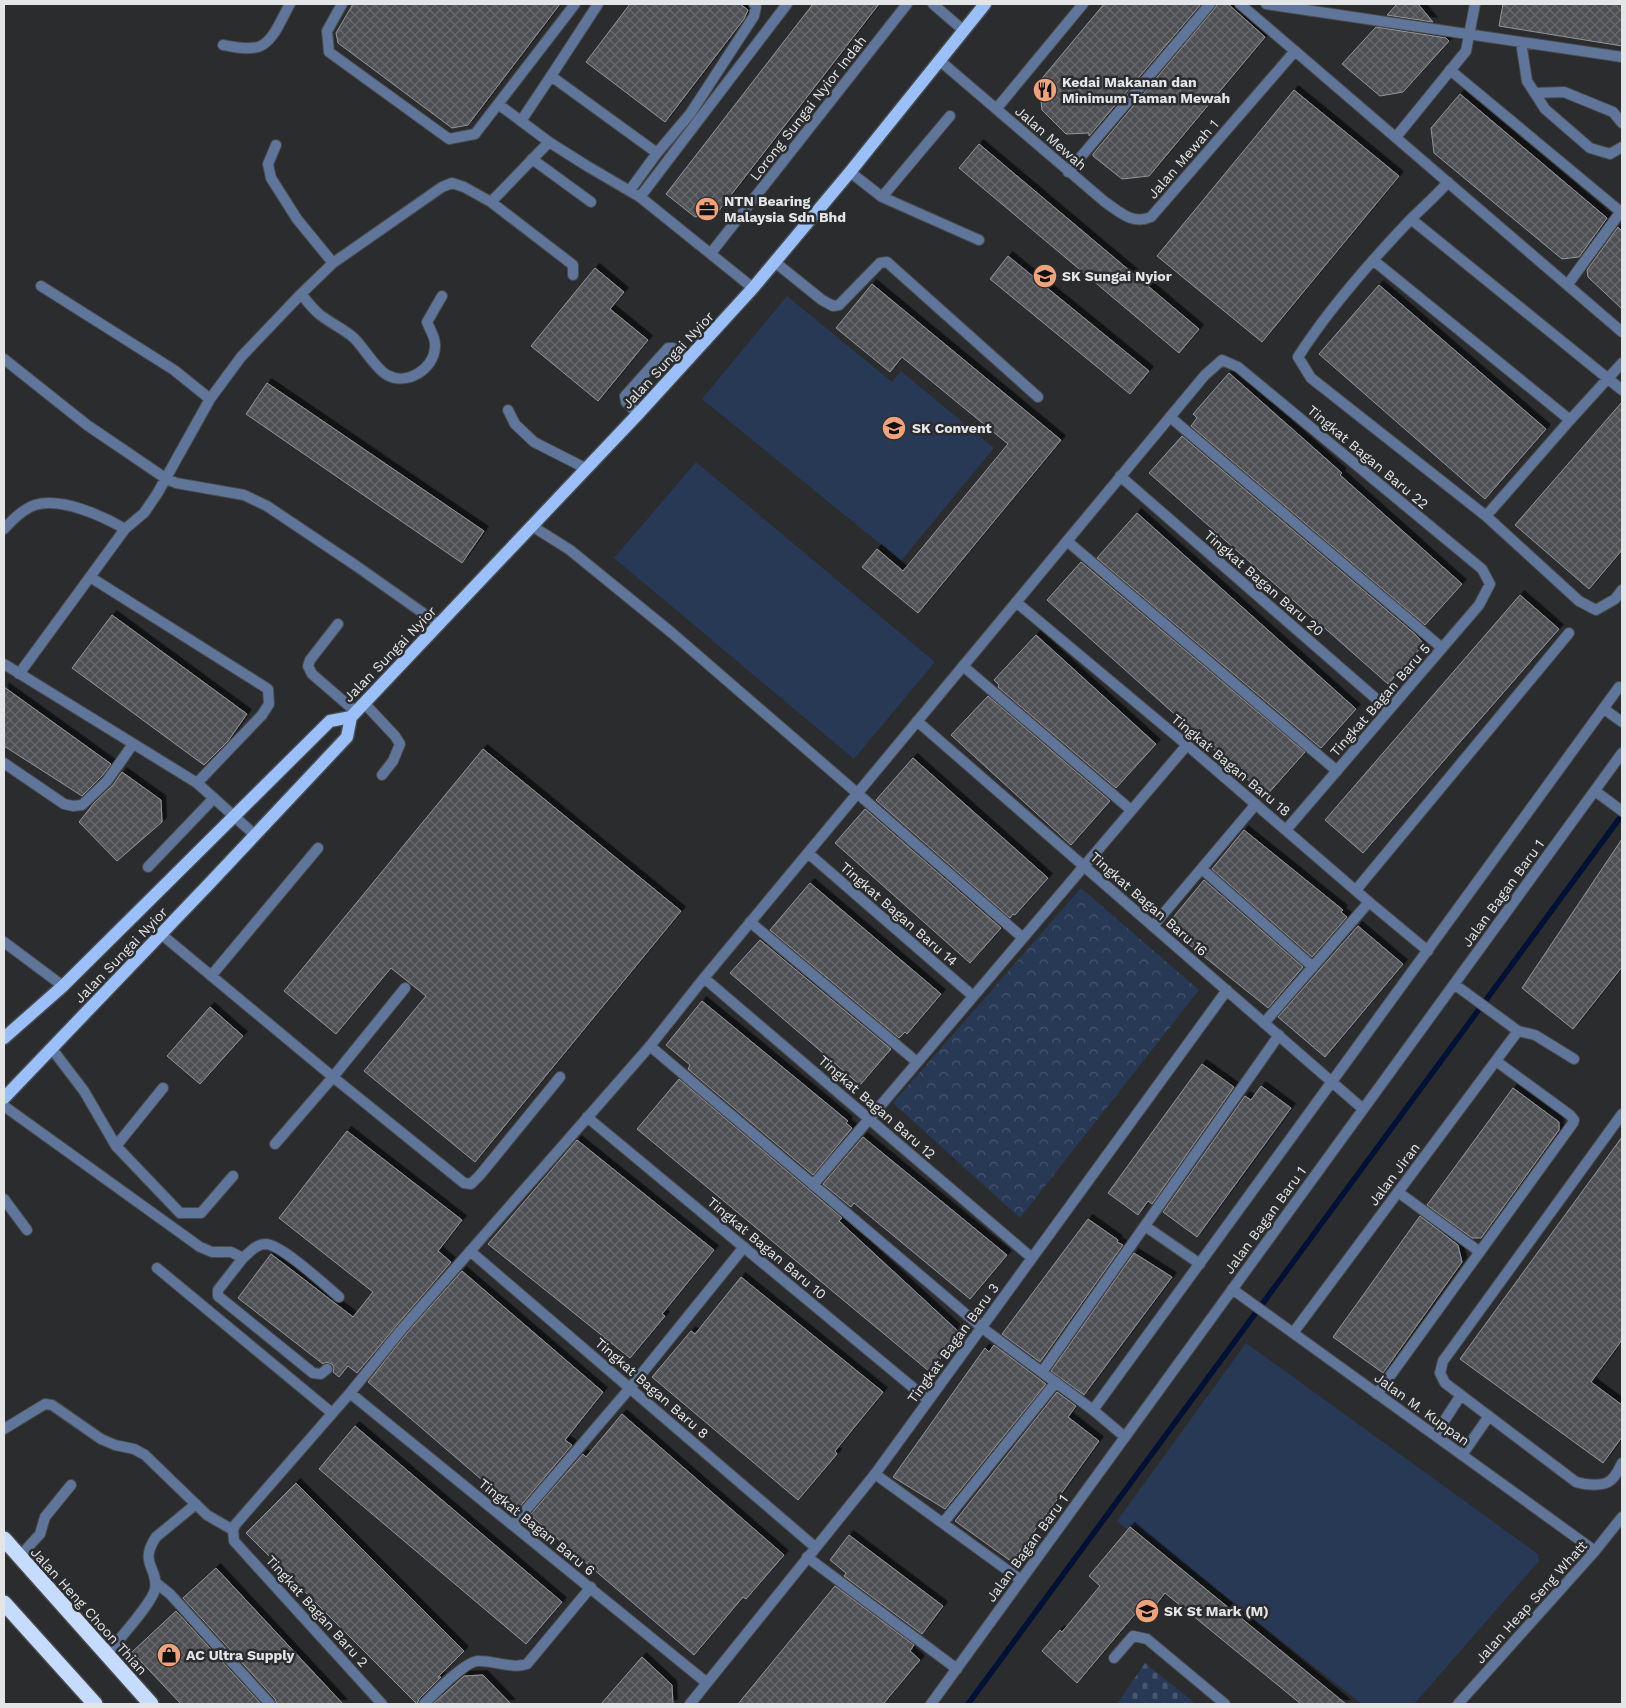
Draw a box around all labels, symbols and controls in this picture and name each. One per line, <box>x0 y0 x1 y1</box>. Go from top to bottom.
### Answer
street label: Lorong Sungai Nyior Indah <box>746 32 870 184</box>
place label: Kedai Makanan dan Minimum Taman Mewah <box>1062 74 1230 106</box>
restaurant icon: Kedai Makanan dan Minimum Taman Mewah <box>1032 77 1058 103</box>
street label: Jalan Mewah <box>1012 103 1090 173</box>
street label: Jalan Mewah 1 <box>1144 116 1222 202</box>
place label: NTN Bearing Malaysia Sdn Bhd <box>724 193 846 225</box>
office icon: NTN Bearing Malaysia Sdn Bhd <box>694 196 720 222</box>
school or university icon: SK Sungai Nyior <box>1032 263 1058 289</box>
place label: SK Sungai Nyior <box>1062 268 1172 284</box>
street label: Jalan Sungai Nyior <box>619 308 717 412</box>
street label: Tingkat Bagan Baru 22 <box>1304 402 1432 512</box>
school or university icon: SK Convent <box>881 415 907 441</box>
place label: SK Convent <box>912 420 992 436</box>
street label: Tingkat Bagan Baru 20 <box>1201 527 1327 639</box>
street label: Jalan Sungai Nyior <box>340 603 440 705</box>
street label: Tingkat Bagan Baru 5 <box>1327 640 1433 760</box>
street label: Tingkat Bagan Baru 18 <box>1168 711 1294 819</box>
street label: Jalan Bagan Baru 1 <box>1459 836 1547 950</box>
street label: Tingkat Bagan Baru 16 <box>1087 849 1211 959</box>
street label: Tingkat Bagan Baru 14 <box>837 859 961 969</box>
street label: Jalan Sungai Nyior <box>71 904 171 1006</box>
street label: Tingkat Bagan Baru 12 <box>815 1052 939 1162</box>
street label: Jalan Jiran <box>1365 1139 1423 1209</box>
street label: Jalan Bagan Baru 1 <box>1221 1163 1309 1277</box>
street label: Tingkat Bagan Baru 10 <box>704 1194 830 1302</box>
street label: Tingkat Bagan Baru 3 <box>904 1280 1002 1406</box>
street label: Tingkat Bagan Baru 8 <box>592 1334 712 1442</box>
street label: Jalan M. Kuppan <box>1371 1369 1473 1449</box>
street label: Tingkat Bagan Baru 6 <box>476 1475 598 1579</box>
street label: Jalan Bagan Baru 1 <box>983 1491 1071 1605</box>
street label: Jalan Heap Seng Whatt <box>1472 1537 1590 1666</box>
street label: Jalan Heng Choon Thian <box>28 1544 150 1678</box>
street label: Tingkat Bagan Baru 2 <box>263 1552 371 1670</box>
school or university icon: SK St Mark (M) <box>1134 1598 1160 1624</box>
place label: SK St Mark (M) <box>1164 1603 1269 1619</box>
shop icon: AC Ultra Supply <box>156 1642 182 1668</box>
place label: AC Ultra Supply <box>186 1647 295 1663</box>

